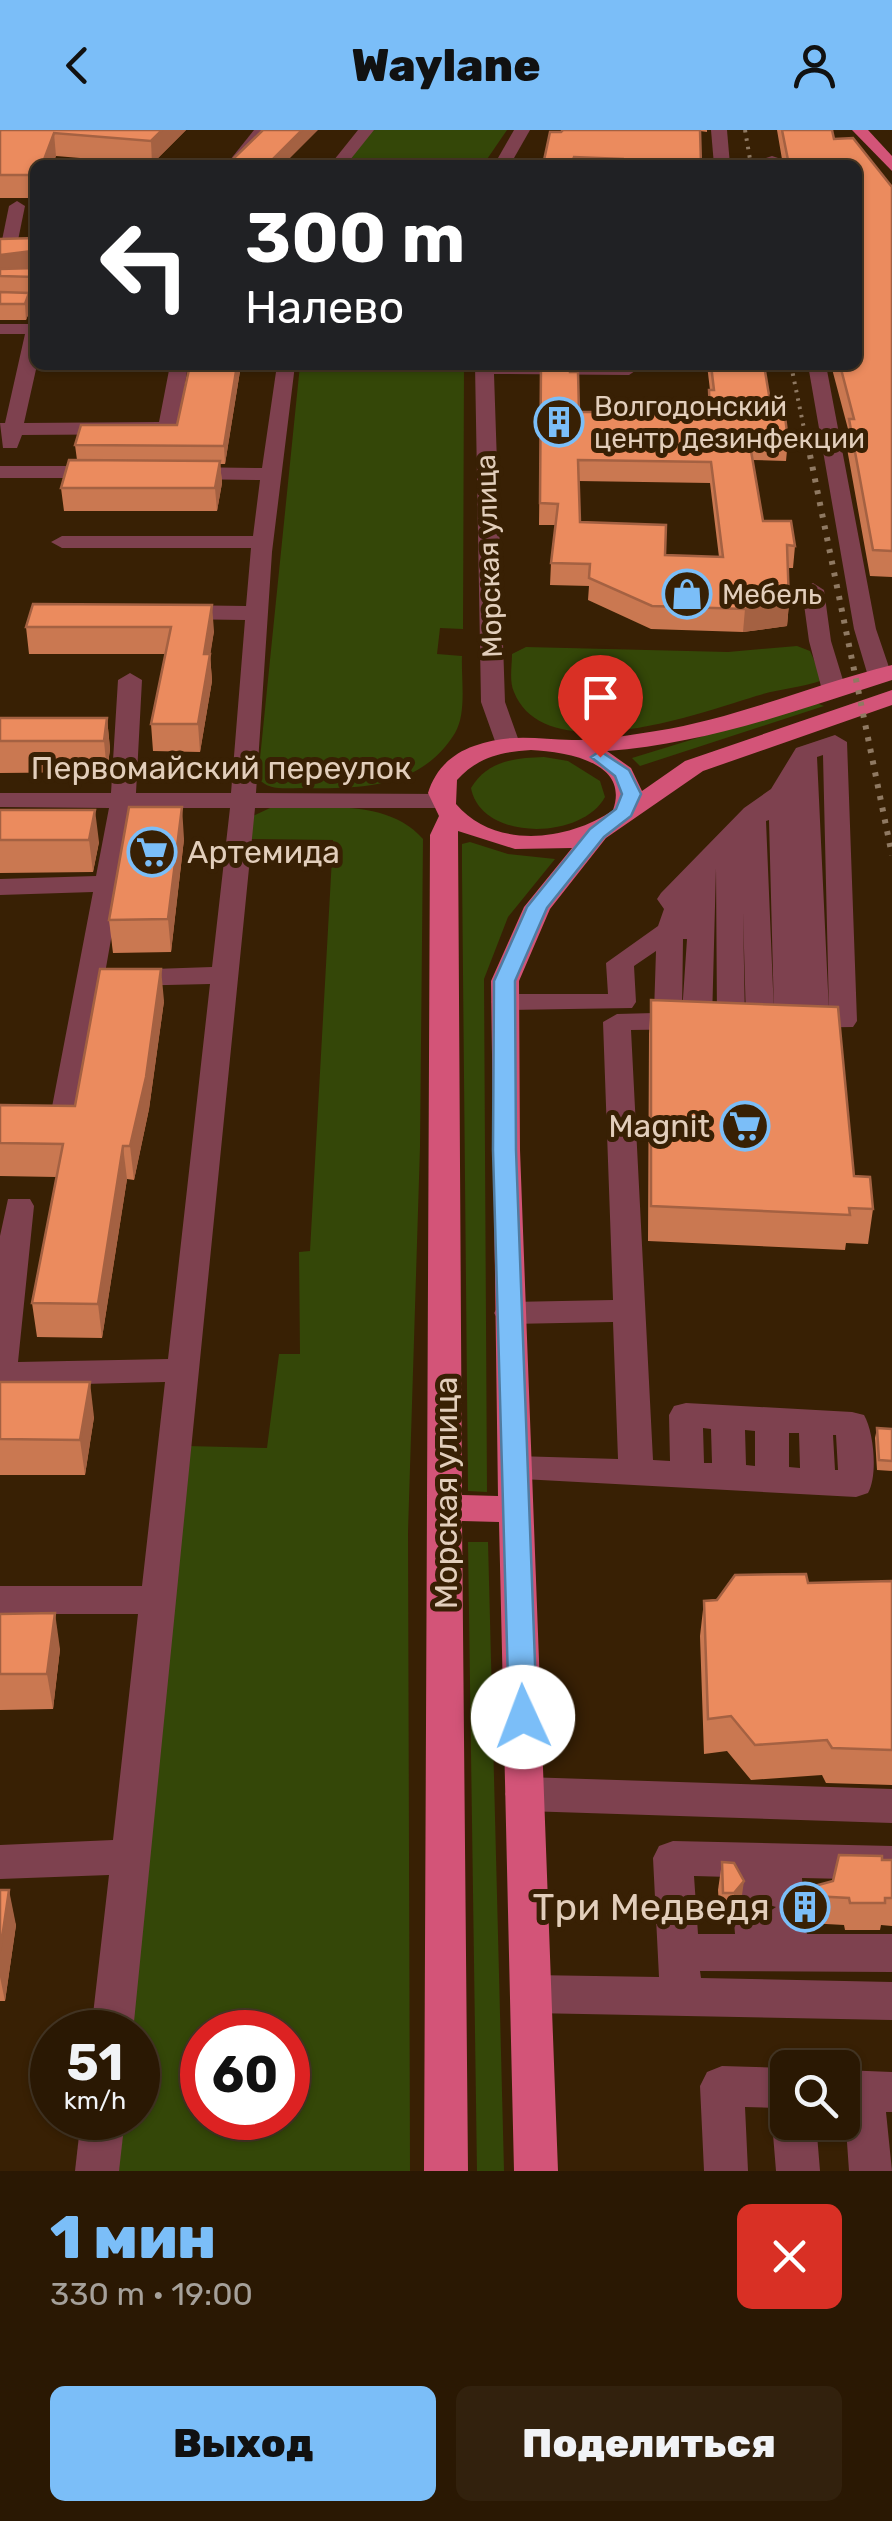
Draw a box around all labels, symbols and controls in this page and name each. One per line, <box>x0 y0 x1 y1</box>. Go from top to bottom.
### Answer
icon: back <box>50 38 105 93</box>
icon: person <box>787 38 842 93</box>
text: Waylane <box>351 39 541 92</box>
text: 300 m <box>245 197 465 280</box>
icon: left <box>80 200 210 330</box>
text: Налево <box>245 281 404 334</box>
place label: Волгодонский центр дезинфекции <box>594 390 865 455</box>
building icon: Волгодонский центр дезинфекции <box>533 396 585 448</box>
street label: Морская улица <box>469 454 509 658</box>
shop icon: Мебель <box>661 568 713 620</box>
place label: Мебель <box>722 578 822 611</box>
pin <box>558 655 643 758</box>
icon: arrive <box>573 670 628 725</box>
street label: Первомайский переулок <box>31 749 411 787</box>
supermarket icon: Артемида <box>126 826 178 878</box>
place label: Артемида <box>187 833 340 871</box>
supermarket icon: Magnit <box>719 1100 771 1152</box>
place label: Magnit <box>608 1107 710 1145</box>
street label: Морская улица <box>427 1377 465 1609</box>
position arrow <box>471 1665 575 1769</box>
building icon: Три Медведя <box>779 1881 831 1933</box>
place label: Три Медведя <box>533 1884 770 1930</box>
speed limit sign: 60 <box>180 2010 310 2140</box>
text: 51 <box>67 2033 123 2093</box>
map controls <box>770 2050 860 2140</box>
button: search <box>770 2050 860 2140</box>
text: km/h <box>64 2086 126 2115</box>
text: 1 мин <box>50 2202 216 2273</box>
button: close <box>737 2204 842 2309</box>
text: 330 m · 19:00 <box>50 2275 253 2313</box>
button: Выход <box>50 2386 436 2501</box>
button: Поделиться <box>456 2386 842 2501</box>

